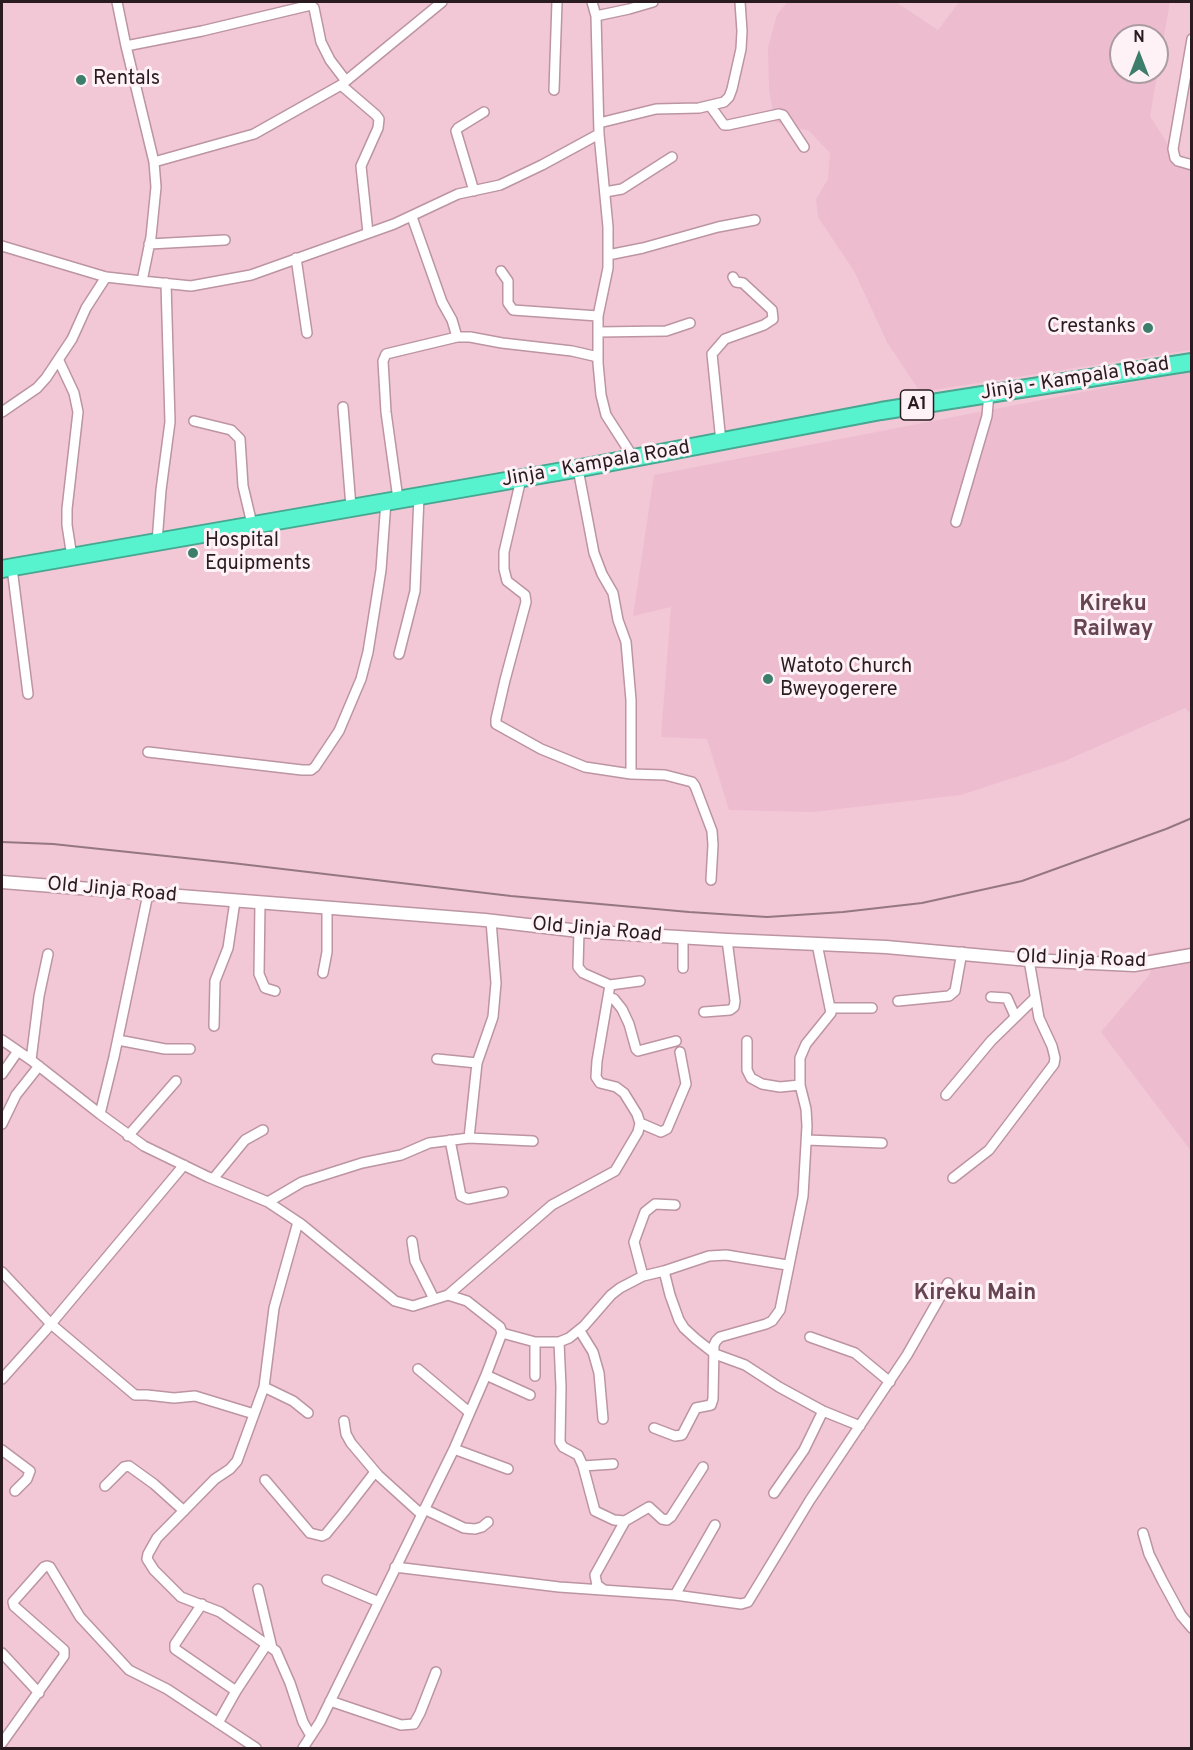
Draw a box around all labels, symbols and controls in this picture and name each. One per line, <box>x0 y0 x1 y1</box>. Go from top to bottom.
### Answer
north arrow <box>1109 24 1169 84</box>
text: N <box>1133 28 1145 48</box>
place label: Rentals <box>93 68 160 92</box>
marker: Rentals <box>74 73 88 87</box>
place label: Crestanks <box>1047 316 1136 340</box>
marker: Crestanks <box>1141 321 1155 335</box>
street label: Jinja - Kampala Road <box>979 353 1171 407</box>
road number: A1 <box>900 390 934 420</box>
street label: Jinja - Kampala Road <box>500 437 692 493</box>
place label: Hospital Equipments <box>205 530 311 577</box>
marker: Hospital Equipments <box>186 546 200 560</box>
district label: Kireku Railway <box>1073 593 1153 644</box>
place label: Watoto Church Bweyogerere <box>780 656 912 703</box>
marker: Watoto Church Bweyogerere <box>761 672 775 686</box>
street label: Old Jinja Road <box>46 873 178 909</box>
street label: Old Jinja Road <box>531 913 663 949</box>
street label: Old Jinja Road <box>1016 946 1146 974</box>
district label: Kireku Main <box>914 1282 1036 1308</box>

